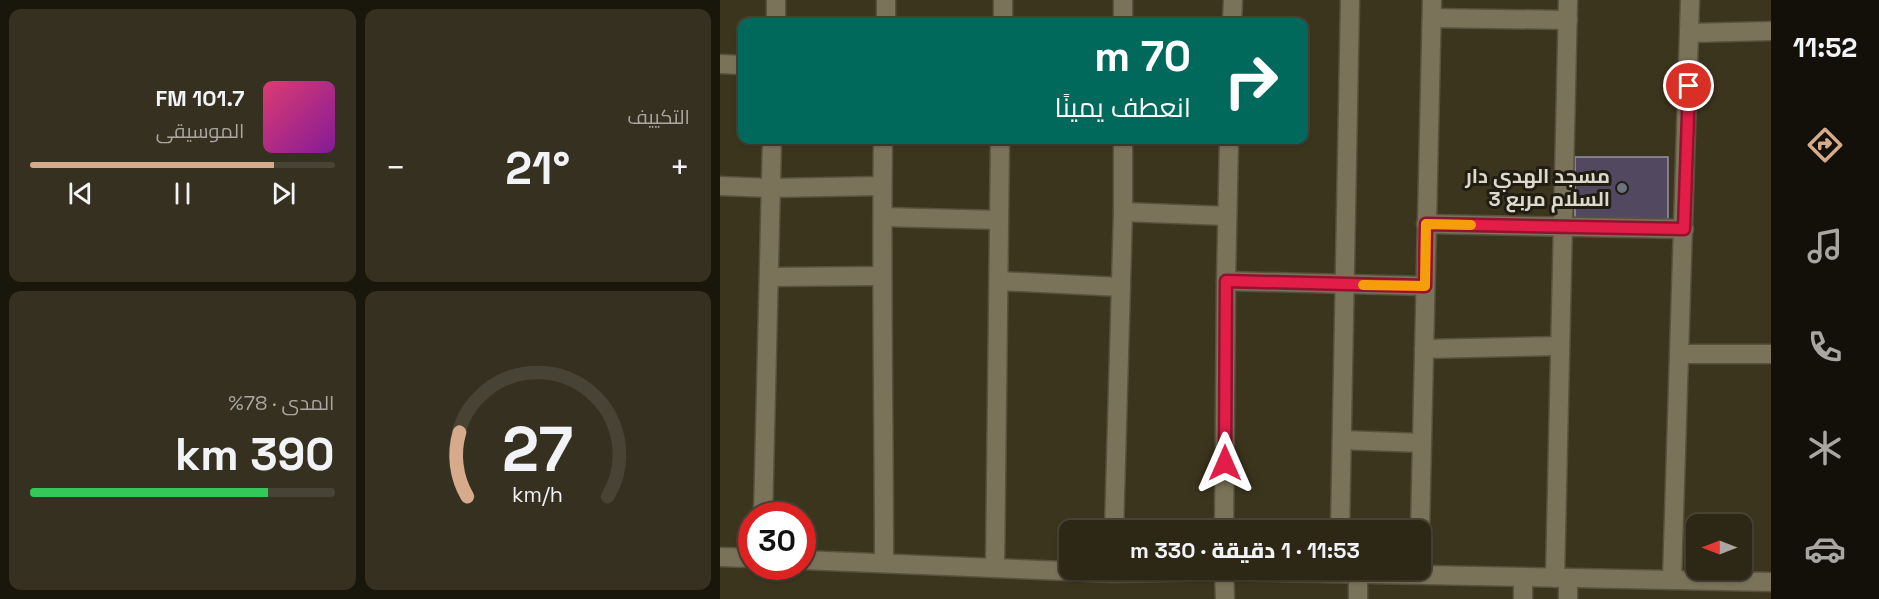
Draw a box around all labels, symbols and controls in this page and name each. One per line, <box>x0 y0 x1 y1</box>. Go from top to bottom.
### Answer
text: 70 m <box>1094 30 1191 83</box>
text: 11:52 <box>1793 30 1857 65</box>
icon: right <box>1212 42 1290 120</box>
pin <box>1663 60 1714 111</box>
icon: arrive <box>1672 69 1705 102</box>
text: 101.7 FM <box>156 84 245 112</box>
text: انعطف يمينًا <box>1054 90 1191 125</box>
text: التكييف <box>627 104 690 130</box>
text: الموسيقى <box>156 118 245 144</box>
icon: directions <box>1804 124 1846 166</box>
text: 21° <box>505 140 570 197</box>
text: − <box>386 147 406 189</box>
text: + <box>670 147 690 189</box>
place label: مسجد الهدي دار السلام مربع 3 <box>1464 163 1610 213</box>
icon: previous <box>64 177 97 210</box>
icon: pause <box>166 177 199 210</box>
icon: next <box>267 177 300 210</box>
marker: مسجد الهدي دار السلام مربع 3 <box>1615 181 1629 195</box>
icon: music <box>1804 225 1846 267</box>
icon: phone <box>1804 326 1846 368</box>
text: المدى · 78% <box>228 390 335 416</box>
text: 27 <box>502 410 573 489</box>
text: 390 km <box>175 426 335 483</box>
icon: climate <box>1804 427 1846 469</box>
position arrow <box>1193 431 1257 495</box>
text: km/h <box>512 482 563 509</box>
speed limit sign: 30 <box>738 502 816 580</box>
north arrow <box>1686 514 1752 580</box>
map controls <box>1686 514 1752 580</box>
icon: car <box>1804 528 1846 570</box>
text: 11:53 · 1 دقيقة · 330 m <box>1130 536 1360 564</box>

